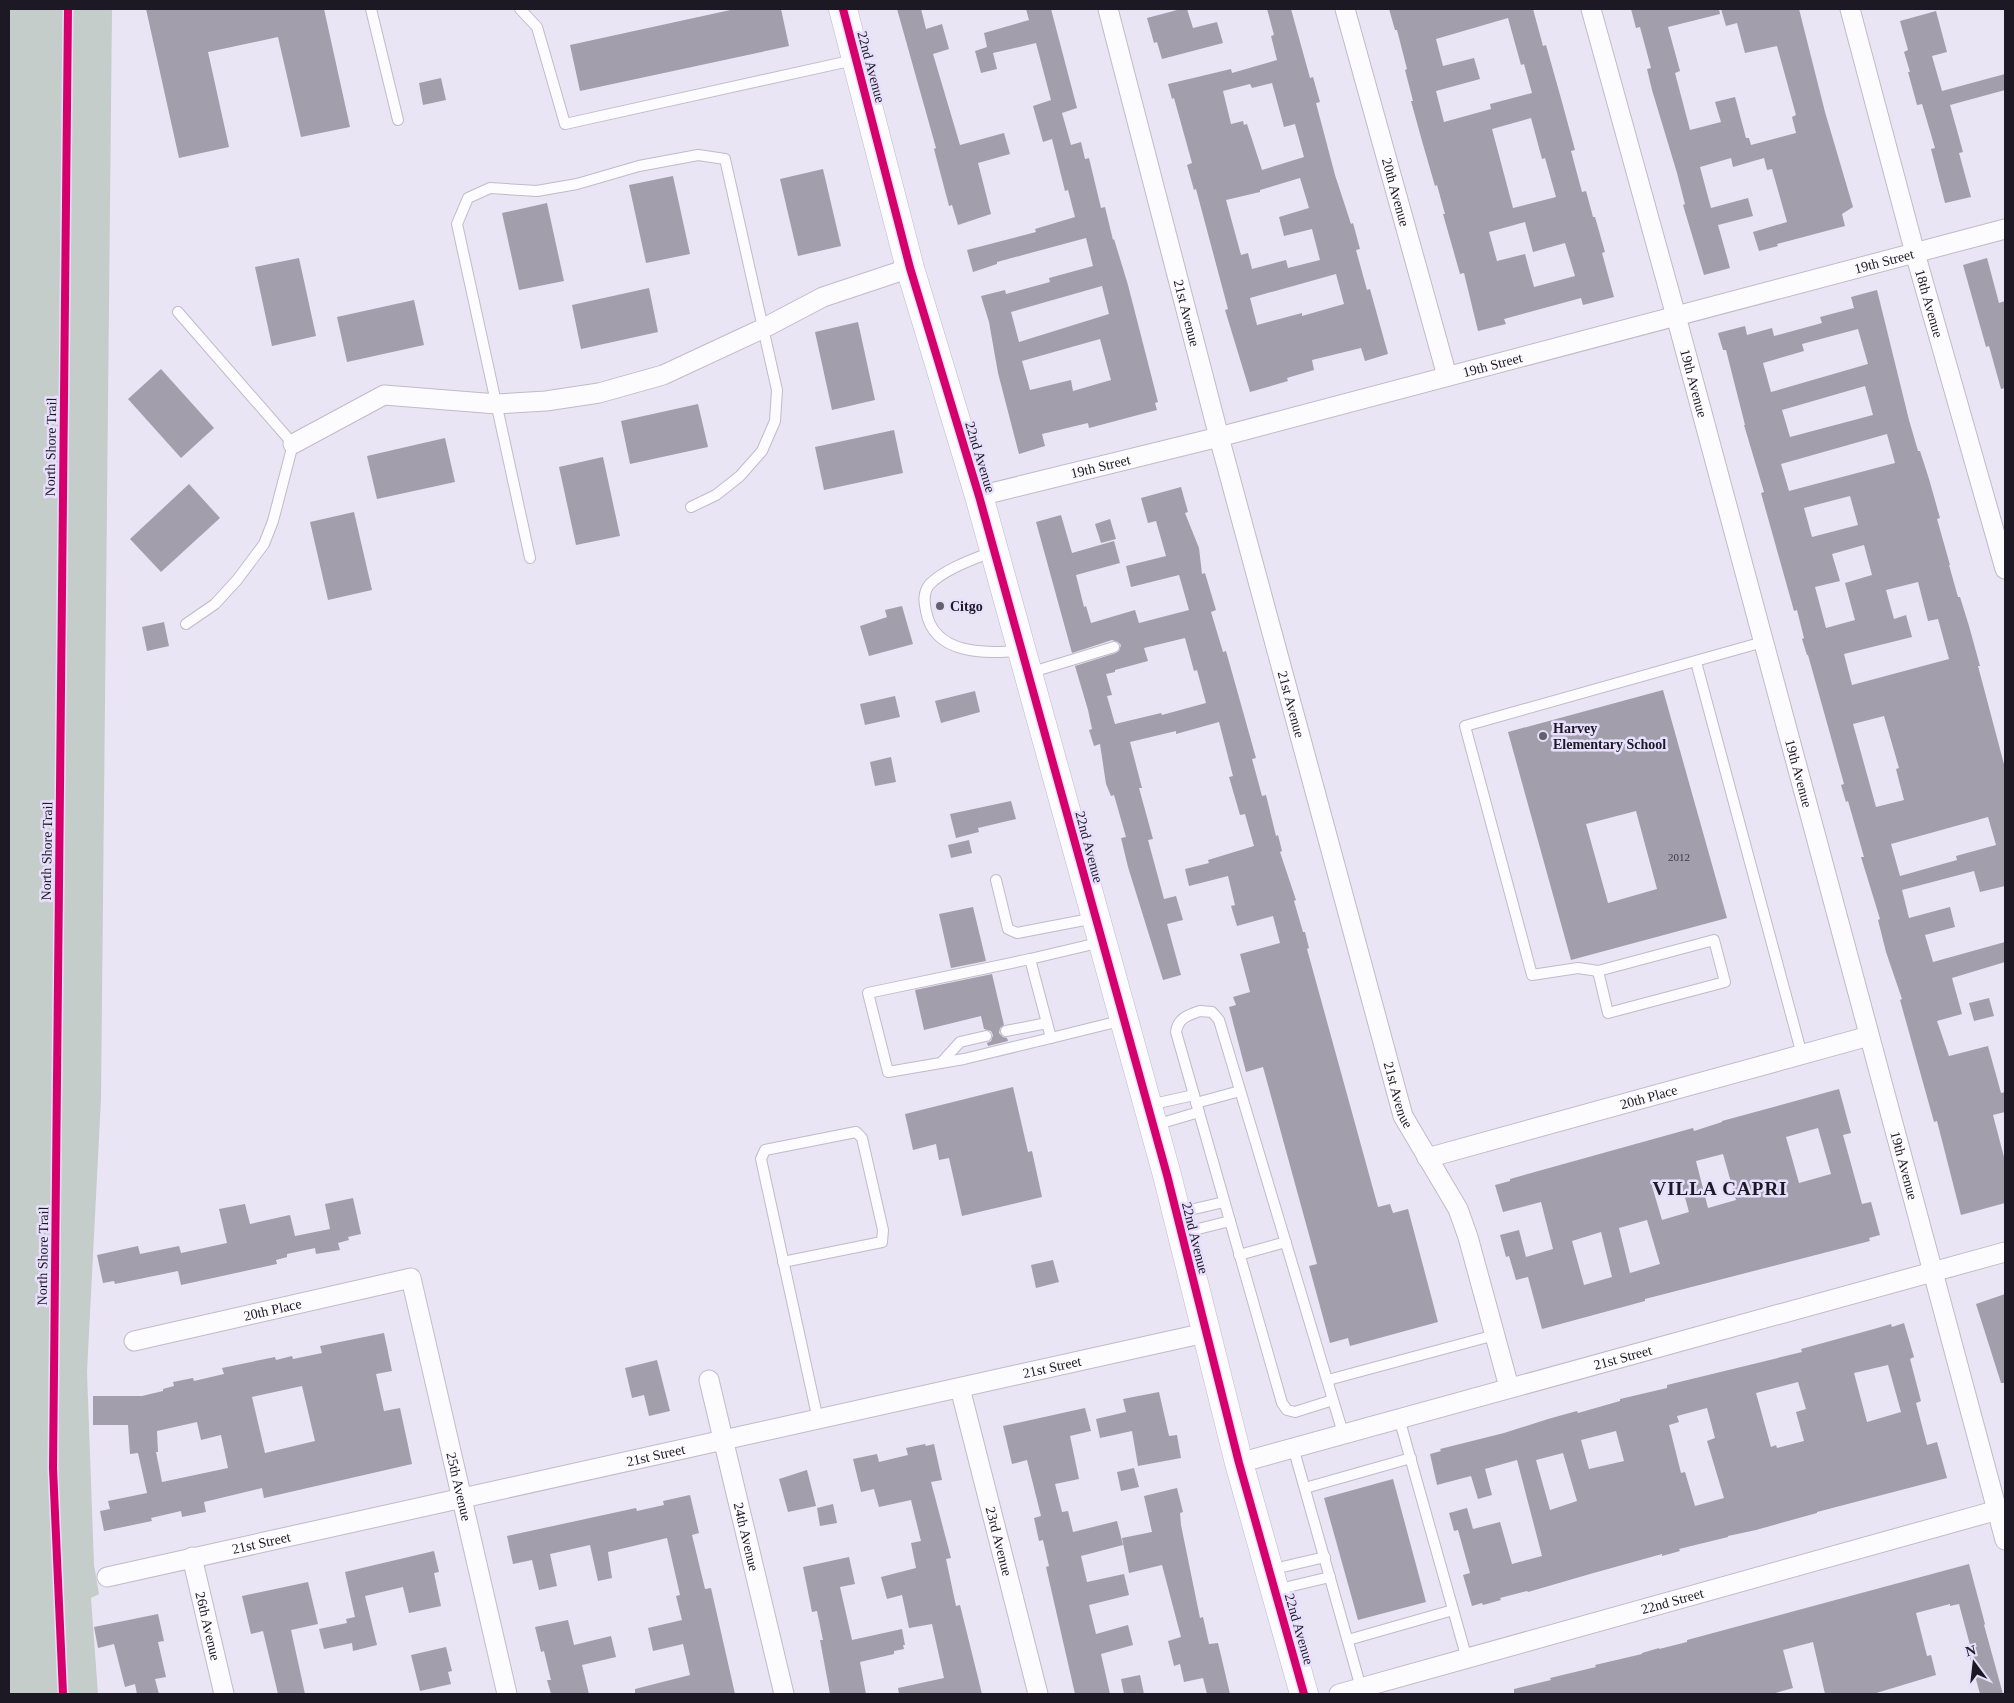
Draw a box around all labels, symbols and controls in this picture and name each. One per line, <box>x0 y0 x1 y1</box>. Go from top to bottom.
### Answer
street label: 22nd Avenue <box>854 30 888 104</box>
street label: 20th Avenue <box>1379 156 1412 228</box>
street label: 19th Street <box>1853 246 1916 276</box>
street label: 18th Avenue <box>1913 268 1946 339</box>
street label: 21st Avenue <box>1171 278 1203 348</box>
street label: 19th Avenue <box>1678 347 1710 419</box>
street label: 19th Street <box>1461 350 1524 380</box>
street label: North Shore Trail <box>43 397 59 497</box>
street label: 22nd Avenue <box>962 420 998 494</box>
street label: 19th Street <box>1069 452 1132 481</box>
place label: Citgo <box>950 599 983 614</box>
marker: Citgo <box>934 600 946 612</box>
street label: 21st Avenue <box>1275 669 1308 739</box>
place label: Harvey Elementary School <box>1553 721 1666 752</box>
marker: Harvey Elementary School <box>1537 730 1549 742</box>
street label: 19th Avenue <box>1783 737 1815 809</box>
street label: North Shore Trail <box>39 801 55 901</box>
street label: 22nd Avenue <box>1072 810 1106 884</box>
house number: 2012 <box>1668 851 1690 863</box>
street label: 21st Avenue <box>1381 1060 1416 1131</box>
street label: 20th Place <box>1618 1082 1679 1112</box>
street label: 19th Avenue <box>1888 1129 1921 1201</box>
district label: VILLA CAPRI <box>1652 1178 1788 1199</box>
street label: 22nd Avenue <box>1179 1201 1211 1275</box>
street label: North Shore Trail <box>35 1206 51 1306</box>
street label: 20th Place <box>242 1296 303 1323</box>
street label: 21st Street <box>1592 1342 1654 1372</box>
street label: 21st Street <box>1021 1353 1083 1381</box>
street label: 21st Street <box>625 1441 686 1469</box>
street label: 25th Avenue <box>444 1451 474 1522</box>
street label: 24th Avenue <box>731 1501 762 1572</box>
street label: 23rd Avenue <box>983 1505 1015 1577</box>
street label: 21st Street <box>231 1529 292 1557</box>
street label: 22nd Street <box>1639 1585 1705 1617</box>
street label: 26th Avenue <box>193 1590 223 1662</box>
street label: 22nd Avenue <box>1282 1592 1316 1666</box>
north arrow <box>1949 1638 1999 1688</box>
text: N <box>1964 1642 1978 1659</box>

